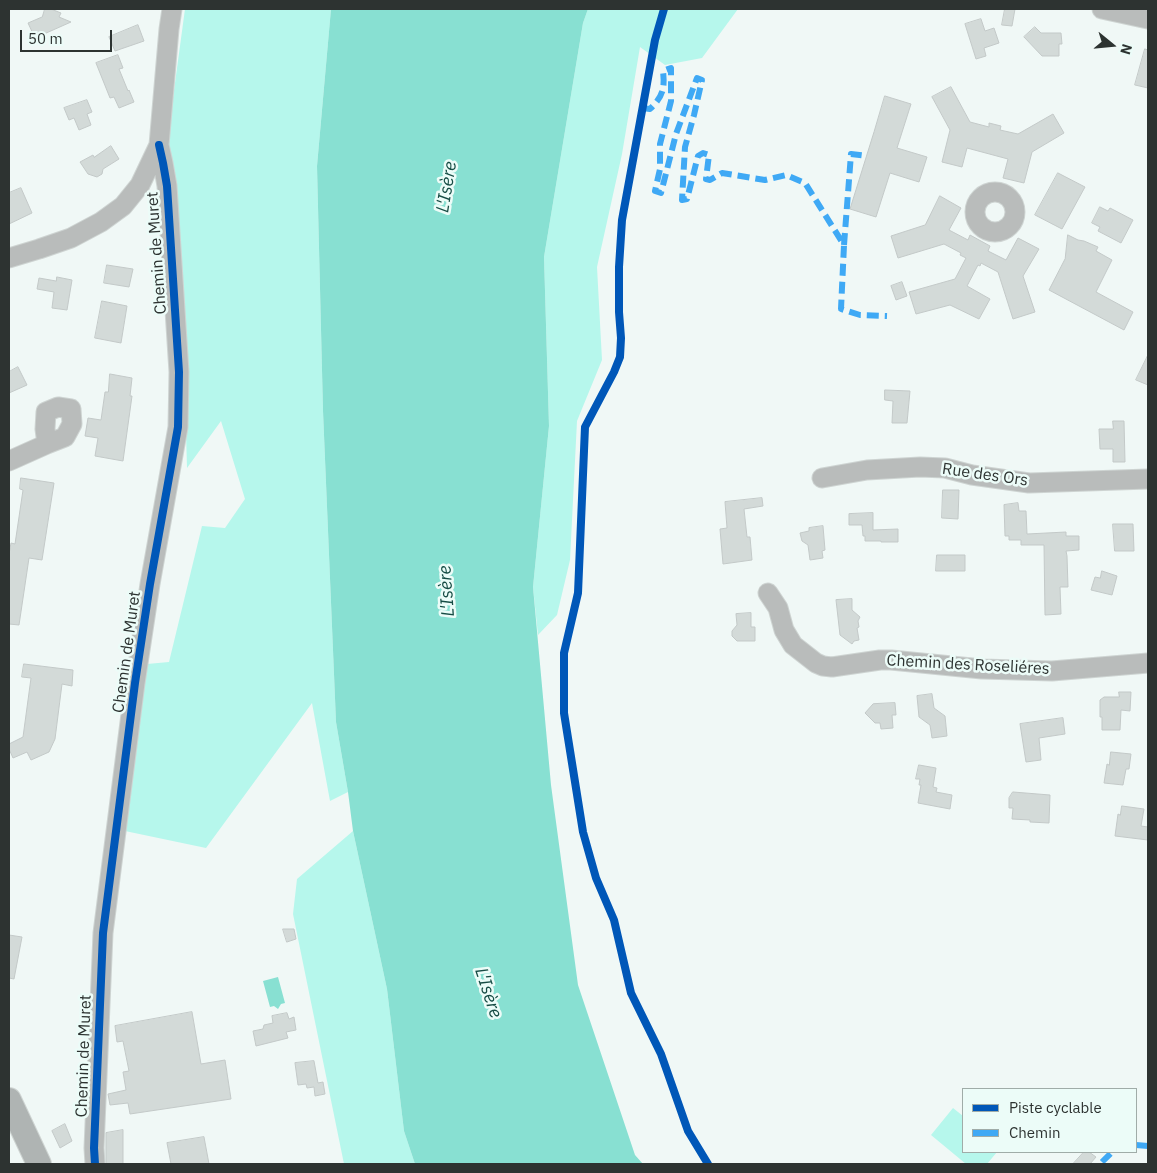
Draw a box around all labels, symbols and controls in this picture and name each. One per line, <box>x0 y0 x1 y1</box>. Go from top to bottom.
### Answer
scale bar <box>22 20 115 52</box>
north arrow <box>1087 20 1137 70</box>
text: 50 m <box>28 29 63 48</box>
text: N <box>1116 42 1136 57</box>
water label: L'Isère <box>432 160 462 214</box>
street label: Chemin de Muret <box>143 191 171 315</box>
street label: Rue des Ors <box>941 459 1029 491</box>
water label: L'Isère <box>434 565 460 617</box>
street label: Chemin de Muret <box>109 590 145 714</box>
street label: Chemin des Roseliéres <box>886 651 1050 679</box>
water label: L'Isère <box>470 965 506 1021</box>
street label: Chemin de Muret <box>72 994 96 1118</box>
legend <box>962 1088 1137 1153</box>
text: Piste cyclable <box>1009 1098 1102 1117</box>
text: Chemin <box>1009 1123 1060 1142</box>

